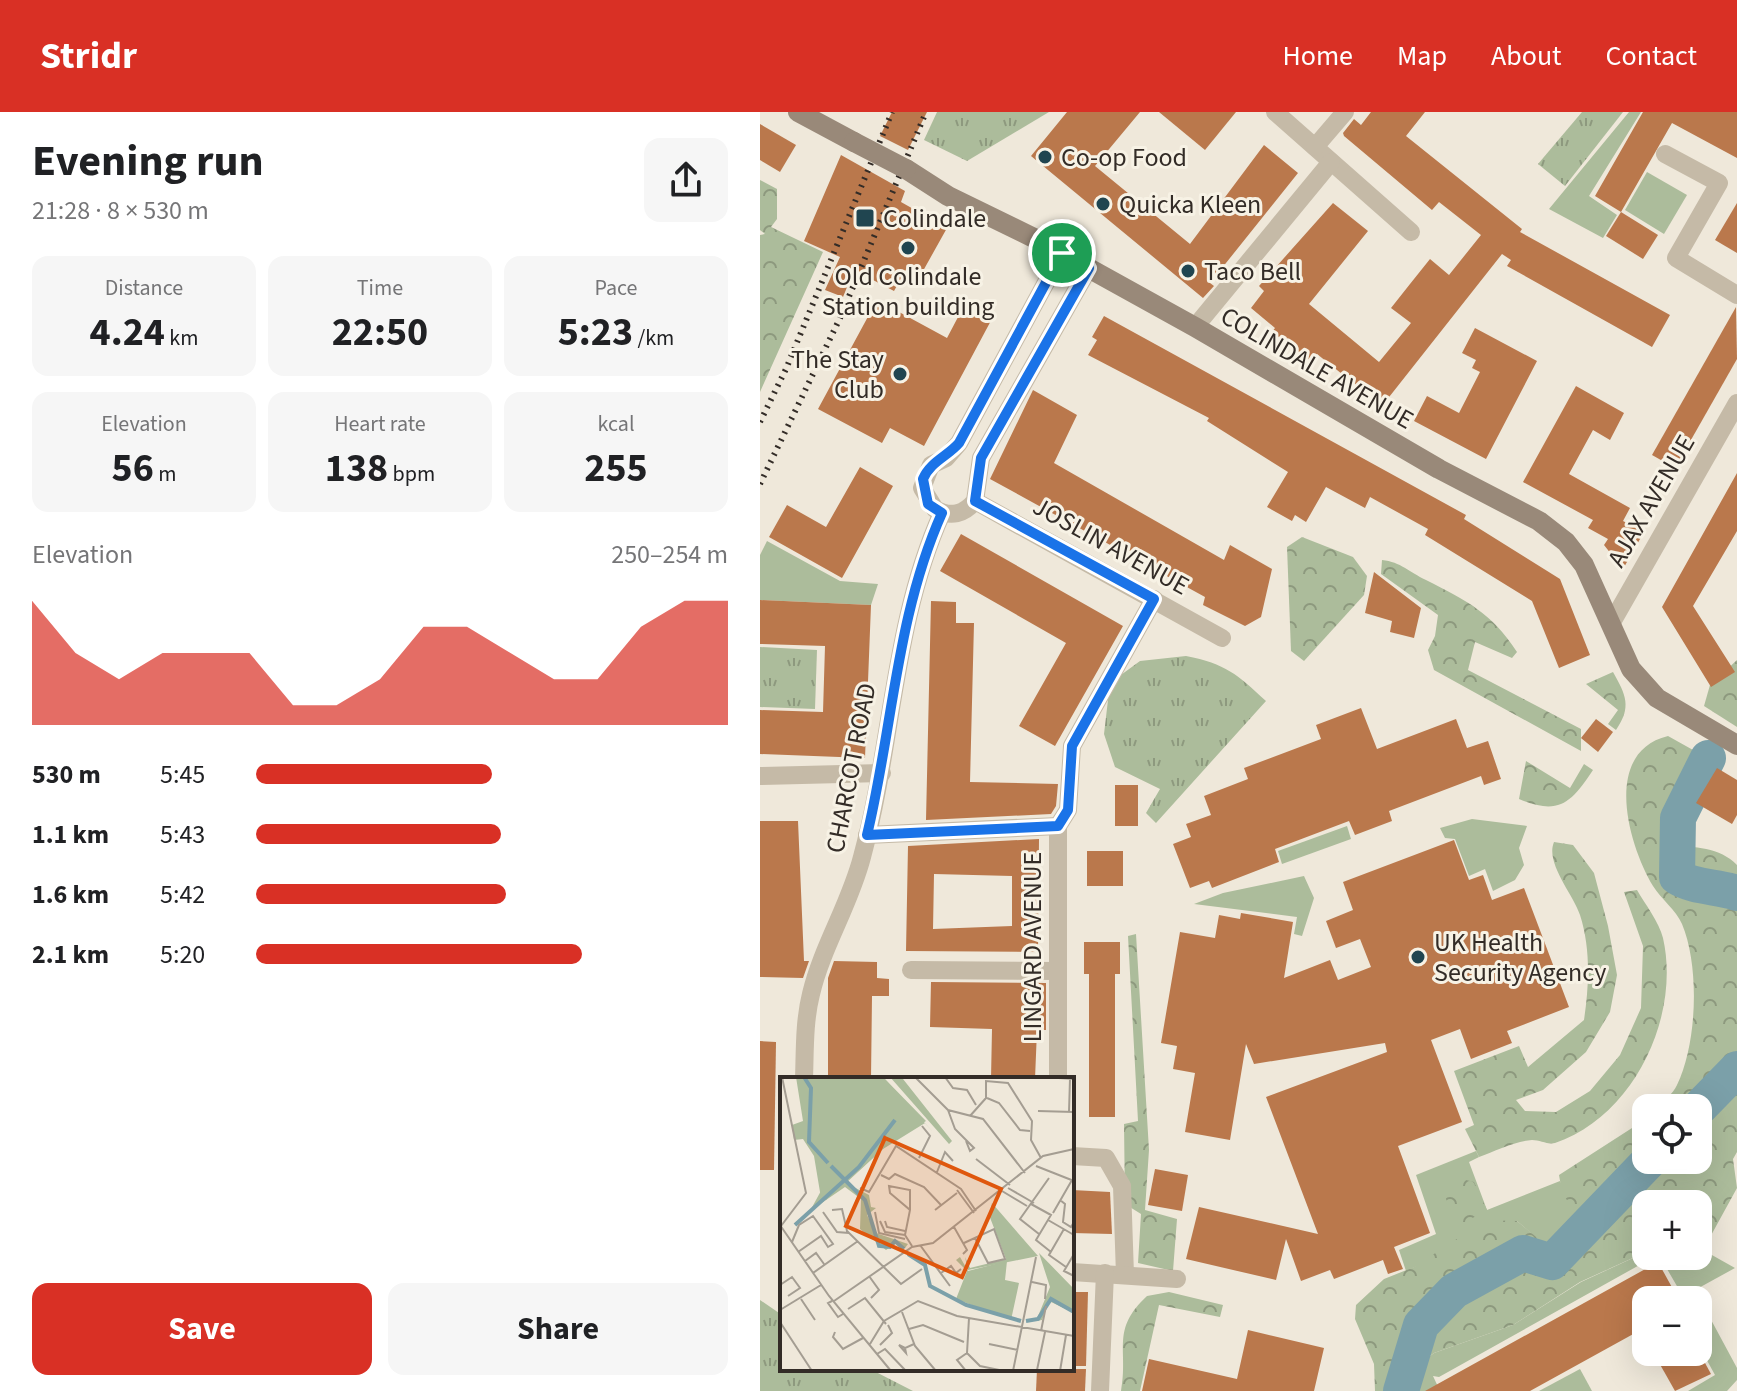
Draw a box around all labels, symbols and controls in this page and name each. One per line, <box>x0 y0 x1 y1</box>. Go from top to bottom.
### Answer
text: Stridr <box>40 29 137 83</box>
text: Home <box>1282 36 1353 76</box>
text: Map <box>1397 36 1447 76</box>
text: About <box>1491 36 1562 76</box>
text: Contact <box>1606 36 1697 76</box>
text: Evening run <box>32 130 264 193</box>
button: share <box>644 138 728 222</box>
place label: Co-op Food <box>1061 139 1187 176</box>
marker: Co-op Food <box>1036 148 1054 166</box>
place label: Quicka Kleen <box>1119 186 1261 223</box>
text: 21:28 · 8 × 530 m <box>32 192 209 229</box>
marker: Quicka Kleen <box>1094 195 1112 213</box>
place label: Colindale <box>883 200 986 237</box>
marker: Colindale <box>854 207 876 229</box>
pin <box>1028 219 1096 287</box>
icon: arrive <box>1040 231 1084 275</box>
marker: Old Colindale Station building <box>899 239 917 257</box>
place label: Taco Bell <box>1204 253 1301 290</box>
place label: Old Colindale Station building <box>822 258 994 325</box>
marker: Taco Bell <box>1179 262 1197 280</box>
text: Distance <box>105 272 183 304</box>
text: Time <box>357 272 403 304</box>
text: Pace <box>594 272 638 304</box>
street label: COLINDALE AVENUE <box>1214 298 1420 438</box>
text: 4.24 <box>90 304 165 361</box>
text: 22:50 <box>332 304 428 361</box>
text: 5:23 <box>558 304 633 361</box>
text: km <box>165 322 198 354</box>
text: /km <box>633 322 674 354</box>
place label: The Stay Club <box>791 341 884 408</box>
marker: The Stay Club <box>891 365 909 383</box>
text: Elevation <box>101 408 187 440</box>
text: Heart rate <box>334 408 426 440</box>
text: kcal <box>597 408 635 440</box>
street label: AJAX AVENUE <box>1598 428 1704 574</box>
text: 56 <box>112 440 154 497</box>
text: 138 <box>325 440 388 497</box>
text: 255 <box>584 440 648 497</box>
text: m <box>154 458 176 490</box>
text: bpm <box>388 458 435 490</box>
street label: JOSLIN AVENUE <box>1026 488 1196 604</box>
text: Elevation <box>32 536 133 573</box>
text: 250–254 m <box>611 536 728 573</box>
street label: CHARCOT ROAD <box>816 680 886 856</box>
text: 530 m <box>32 756 101 793</box>
text: 5:45 <box>160 756 205 793</box>
text: 1.1 km <box>32 816 109 853</box>
text: 5:43 <box>160 816 205 853</box>
street label: LINGARD AVENUE <box>1014 852 1051 1042</box>
text: 1.6 km <box>32 876 109 913</box>
text: 5:42 <box>160 876 205 913</box>
place label: UK Health Security Agency <box>1434 924 1606 991</box>
text: 2.1 km <box>32 936 109 973</box>
text: 5:20 <box>160 936 205 973</box>
marker: UK Health Security Agency <box>1409 948 1427 966</box>
inset map <box>780 1077 1074 1371</box>
map controls <box>1632 1094 1712 1366</box>
button: locate <box>1632 1094 1712 1174</box>
button: + <box>1632 1190 1712 1270</box>
button: Save <box>32 1283 372 1375</box>
button: Share <box>388 1283 728 1375</box>
button: − <box>1632 1286 1712 1366</box>

